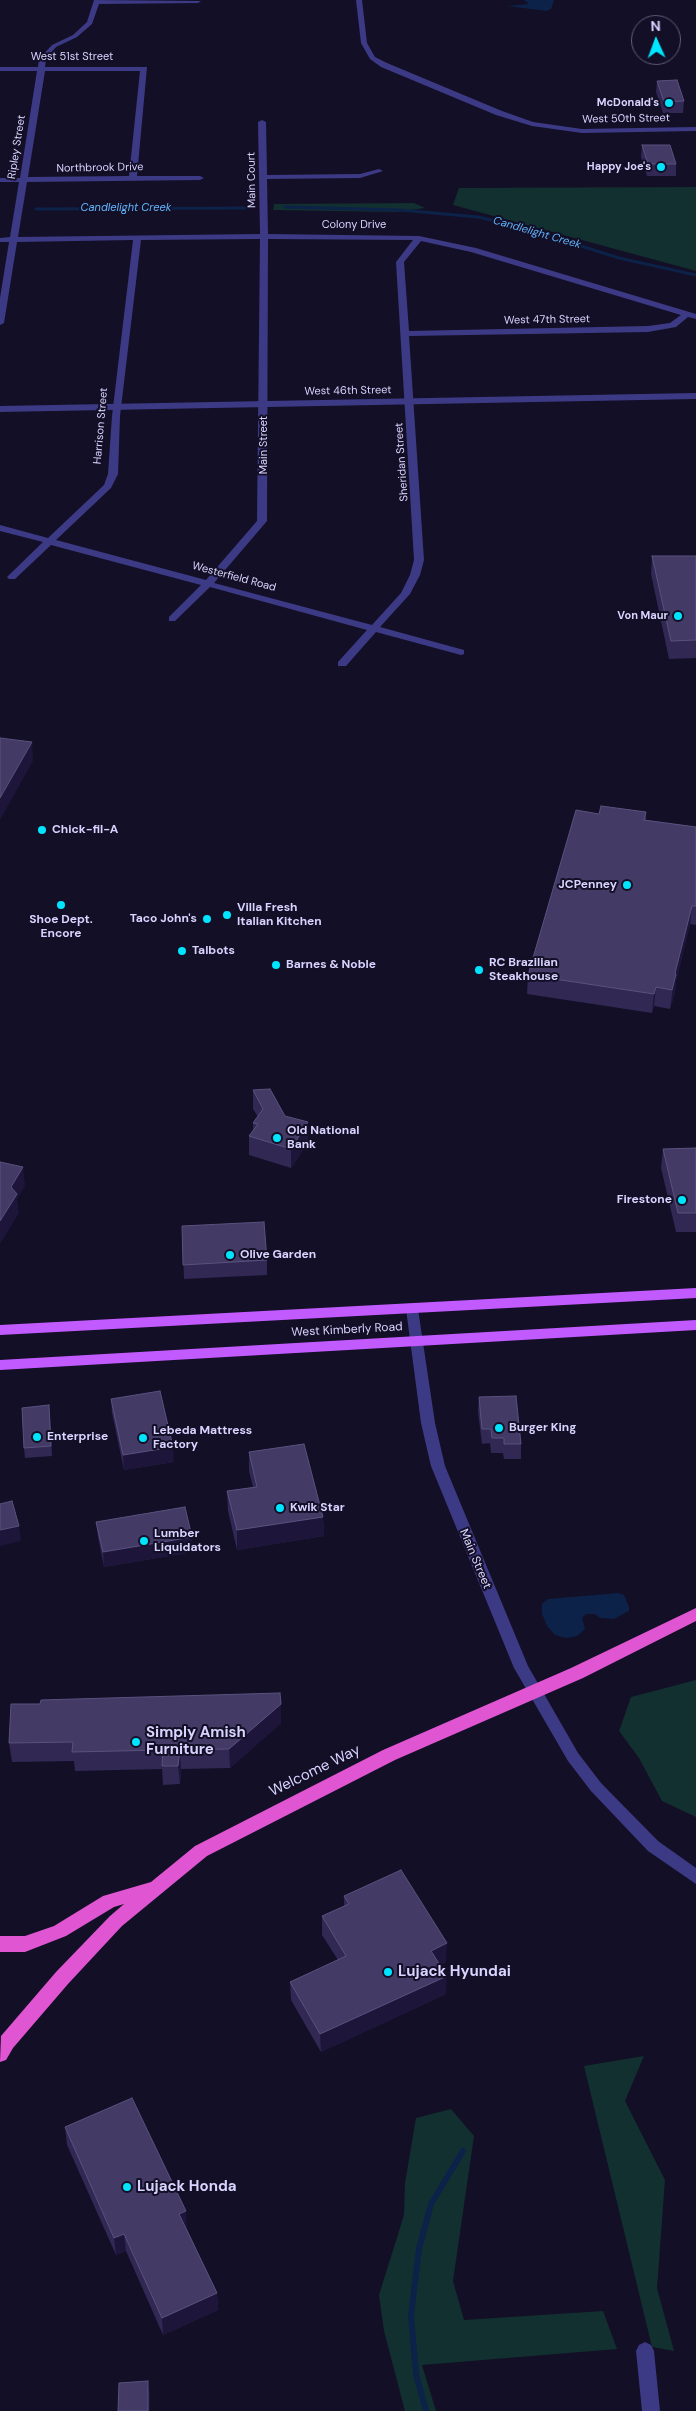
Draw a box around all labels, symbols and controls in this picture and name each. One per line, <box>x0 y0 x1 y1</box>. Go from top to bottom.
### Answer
north arrow <box>631 15 681 65</box>
text: N <box>650 17 661 35</box>
street label: West 51st Street <box>31 50 113 64</box>
place label: McDonald's <box>597 96 659 110</box>
marker: McDonald's <box>663 97 675 109</box>
street label: West 50th Street <box>582 112 670 126</box>
street label: Ripley Street <box>5 114 29 180</box>
street label: Main Court <box>245 152 259 208</box>
place label: Happy Joe's <box>587 160 651 174</box>
street label: Northbrook Drive <box>56 161 144 175</box>
marker: Happy Joe's <box>655 161 667 173</box>
water label: Candlelight Creek <box>81 201 171 215</box>
water label: Candlelight Creek <box>492 214 582 252</box>
street label: Colony Drive <box>322 218 386 232</box>
street label: West 47th Street <box>504 313 590 327</box>
street label: West 46th Street <box>304 384 392 398</box>
street label: Harrison Street <box>91 387 111 465</box>
street label: Main Street <box>257 416 271 474</box>
street label: Sheridan Street <box>393 422 411 502</box>
street label: Westerfield Road <box>191 559 277 595</box>
place label: Von Maur <box>617 609 668 623</box>
marker: Von Maur <box>672 610 684 622</box>
place label: Chick-fil-A <box>52 823 118 837</box>
marker: Chick-fil-A <box>36 824 48 836</box>
place label: JCPenney <box>558 878 617 892</box>
marker: JCPenney <box>621 879 633 891</box>
marker: Shoe Dept. Encore <box>55 899 67 911</box>
place label: Villa Fresh Italian Kitchen <box>237 901 322 929</box>
marker: Villa Fresh Italian Kitchen <box>221 909 233 921</box>
place label: Taco John's <box>130 912 197 926</box>
place label: Shoe Dept. Encore <box>29 913 93 941</box>
marker: Taco John's <box>201 913 213 925</box>
place label: Talbots <box>192 944 235 958</box>
marker: Talbots <box>176 945 188 957</box>
place label: RC Brazilian Steakhouse <box>489 956 558 984</box>
place label: Barnes & Noble <box>286 958 376 972</box>
marker: Barnes & Noble <box>270 959 282 971</box>
marker: RC Brazilian Steakhouse <box>473 964 485 976</box>
place label: Old National Bank <box>287 1124 359 1152</box>
marker: Old National Bank <box>271 1132 283 1144</box>
place label: Firestone <box>617 1193 672 1207</box>
marker: Firestone <box>676 1194 688 1206</box>
place label: Olive Garden <box>240 1248 316 1262</box>
marker: Olive Garden <box>224 1249 236 1261</box>
street label: West Kimberly Road <box>291 1320 403 1340</box>
place label: Burger King <box>509 1421 576 1435</box>
marker: Burger King <box>493 1422 505 1434</box>
place label: Lebeda Mattress Factory <box>153 1424 252 1452</box>
place label: Enterprise <box>47 1430 108 1444</box>
marker: Enterprise <box>31 1431 43 1443</box>
marker: Lebeda Mattress Factory <box>137 1432 149 1444</box>
place label: Kwik Star <box>290 1501 345 1515</box>
marker: Kwik Star <box>274 1502 286 1514</box>
place label: Lumber Liquidators <box>154 1527 221 1555</box>
street label: Main Street <box>456 1527 494 1591</box>
marker: Lumber Liquidators <box>138 1535 150 1547</box>
place label: Simply Amish Furniture <box>146 1724 246 1759</box>
marker: Simply Amish Furniture <box>130 1736 142 1748</box>
street label: Welcome Way <box>267 1741 363 1801</box>
place label: Lujack Hyundai <box>398 1963 511 1981</box>
marker: Lujack Hyundai <box>382 1966 394 1978</box>
place label: Lujack Honda <box>137 2178 237 2196</box>
marker: Lujack Honda <box>121 2181 133 2193</box>

